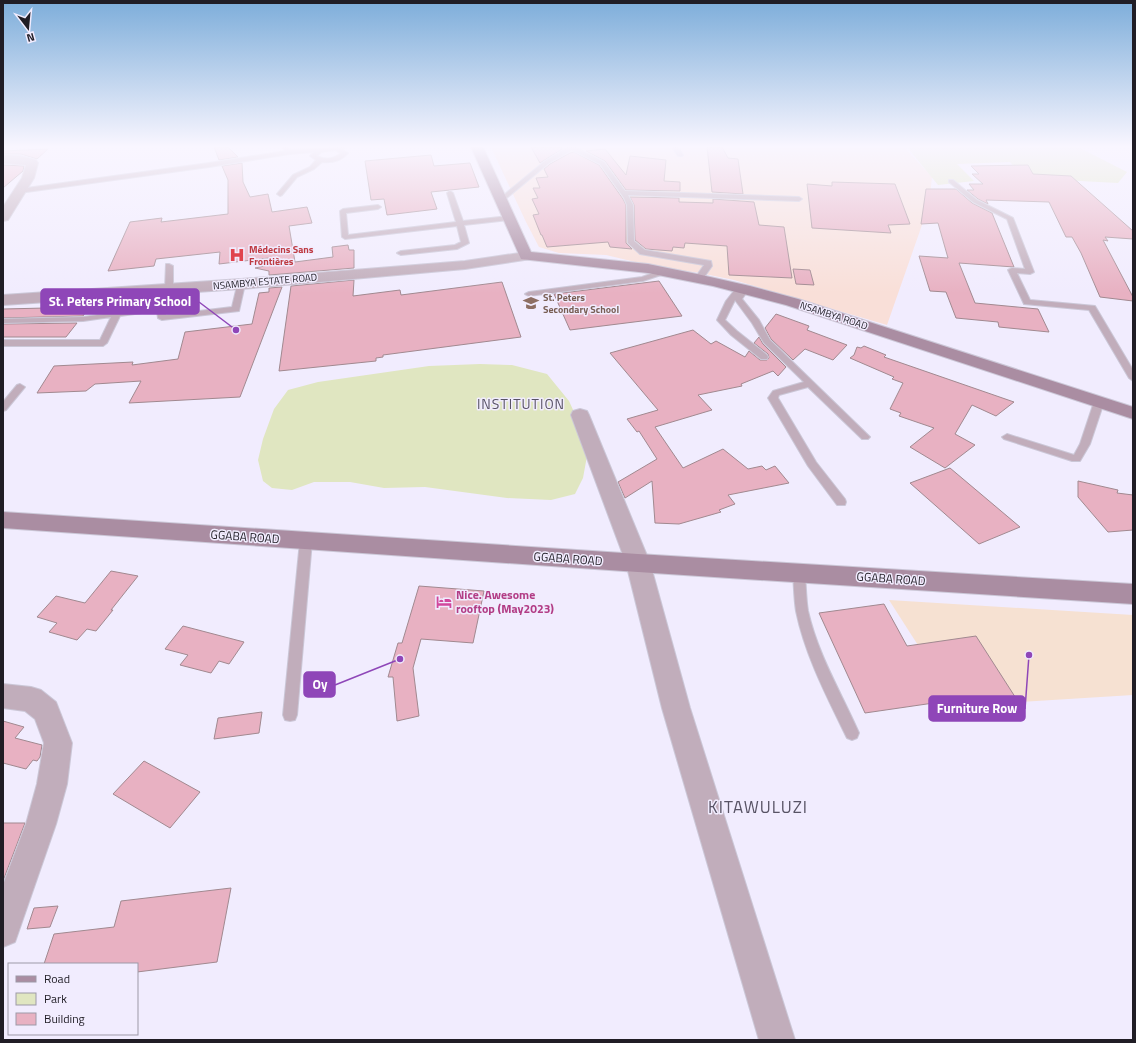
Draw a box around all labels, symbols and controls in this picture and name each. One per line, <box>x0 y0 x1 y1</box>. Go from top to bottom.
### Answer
north arrow <box>8 8 48 48</box>
text: N <box>25 29 37 46</box>
place label: Médecins Sans Frontières <box>249 242 314 269</box>
hospital icon: Médecins Sans Frontières <box>228 246 246 264</box>
street label: NSAMBYA ESTATE ROAD <box>212 269 318 294</box>
callout: St. Peters Primary School <box>41 289 199 314</box>
place label: St. Peters Secondary School <box>543 290 619 317</box>
text: St. Peters Primary School <box>49 291 191 311</box>
school or university icon: St. Peters Secondary School <box>522 294 540 312</box>
street label: NSAMBYA ROAD <box>798 297 870 333</box>
district label: INSTITUTION <box>477 393 565 414</box>
street label: GGABA ROAD <box>210 525 280 548</box>
street label: GGABA ROAD <box>533 547 603 570</box>
street label: GGABA ROAD <box>856 567 926 590</box>
place label: Nice. Awesome rooftop (May2023) <box>456 585 554 618</box>
hotel icon: Nice. Awesome rooftop (May2023) <box>435 593 453 611</box>
callout: Oy <box>304 672 335 697</box>
text: Oy <box>313 674 328 694</box>
callout: Furniture Row <box>929 696 1025 721</box>
text: Furniture Row <box>937 698 1017 718</box>
district label: KITAWULUZI <box>708 794 808 820</box>
legend <box>8 963 138 1035</box>
text: Road <box>44 969 70 988</box>
text: Park <box>44 989 67 1008</box>
text: Building <box>44 1009 85 1028</box>

